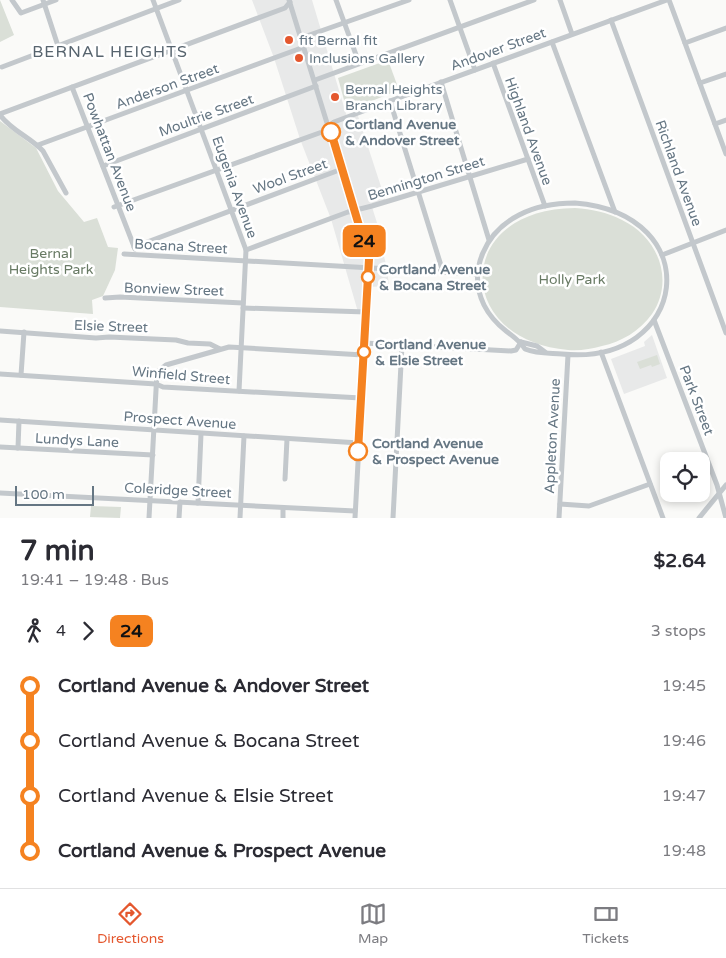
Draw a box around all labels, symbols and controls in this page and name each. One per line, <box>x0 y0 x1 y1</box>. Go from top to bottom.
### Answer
street label: Andover Street <box>448 24 549 75</box>
place label: fit Bernal fit <box>299 32 378 49</box>
marker: fit Bernal fit <box>283 34 295 46</box>
district label: BERNAL HEIGHTS <box>32 42 188 62</box>
place label: Inclusions Gallery <box>309 50 425 67</box>
marker: Inclusions Gallery <box>293 52 305 64</box>
street label: Anderson Street <box>113 60 222 113</box>
street label: Highland Avenue <box>501 75 556 188</box>
place label: Bernal Heights Branch Library <box>345 81 443 114</box>
street label: Powhattan Avenue <box>79 90 140 214</box>
street label: Moultrie Street <box>156 90 256 140</box>
marker: Bernal Heights Branch Library <box>329 91 341 103</box>
place label: Cortland Avenue & Andover Street <box>345 116 460 149</box>
street label: Richland Avenue <box>651 118 706 229</box>
marker: Cortland Avenue & Andover Street <box>321 122 341 142</box>
street label: Eugenia Avenue <box>208 134 261 241</box>
street label: Bennington Street <box>366 152 487 204</box>
street label: Wool Street <box>251 155 330 198</box>
line badge: 24 <box>342 225 386 257</box>
text: 24 <box>353 230 375 252</box>
street label: Bocana Street <box>134 236 229 257</box>
park label: Bernal Heights Park <box>9 245 94 278</box>
place label: Cortland Avenue & Bocana Street <box>379 261 490 294</box>
marker: Cortland Avenue & Bocana Street <box>361 270 375 284</box>
park label: Holly Park <box>539 271 606 288</box>
street label: Bonview Street <box>124 279 225 300</box>
street label: Elsie Street <box>74 317 149 336</box>
place label: Cortland Avenue & Elsie Street <box>375 336 486 369</box>
marker: Cortland Avenue & Elsie Street <box>357 345 371 359</box>
street label: Winfield Street <box>131 363 231 388</box>
street label: Park Street <box>675 363 718 438</box>
street label: Appleton Avenue <box>541 378 564 494</box>
street label: Prospect Avenue <box>123 408 237 433</box>
street label: Lundys Lane <box>34 430 120 451</box>
place label: Cortland Avenue & Prospect Avenue <box>372 435 499 468</box>
marker: Cortland Avenue & Prospect Avenue <box>348 441 368 461</box>
map controls <box>660 452 710 502</box>
button: locate <box>660 452 710 502</box>
street label: Coleridge Street <box>124 479 233 502</box>
scale bar <box>15 483 94 506</box>
text: 100 m <box>22 486 65 503</box>
text: 7 min <box>20 534 95 568</box>
text: $2.64 <box>654 550 706 572</box>
text: 19:41 – 19:48 · Bus <box>20 570 169 590</box>
icon: walk <box>20 617 48 645</box>
icon: forward <box>74 617 102 645</box>
text: 24 <box>120 620 143 642</box>
text: 4 <box>56 621 66 641</box>
text: 3 stops <box>651 621 706 641</box>
text: Cortland Avenue & Andover Street <box>58 675 369 697</box>
text: 19:45 <box>662 676 706 696</box>
text: Cortland Avenue & Bocana Street <box>58 730 360 752</box>
text: 19:46 <box>662 731 706 751</box>
text: Cortland Avenue & Elsie Street <box>58 785 333 807</box>
text: 19:47 <box>662 786 706 806</box>
text: Cortland Avenue & Prospect Avenue <box>58 840 386 862</box>
text: 19:48 <box>662 841 706 861</box>
tab: Directions <box>97 900 164 947</box>
tab: Map <box>358 900 388 947</box>
tab: Tickets <box>582 900 629 947</box>

